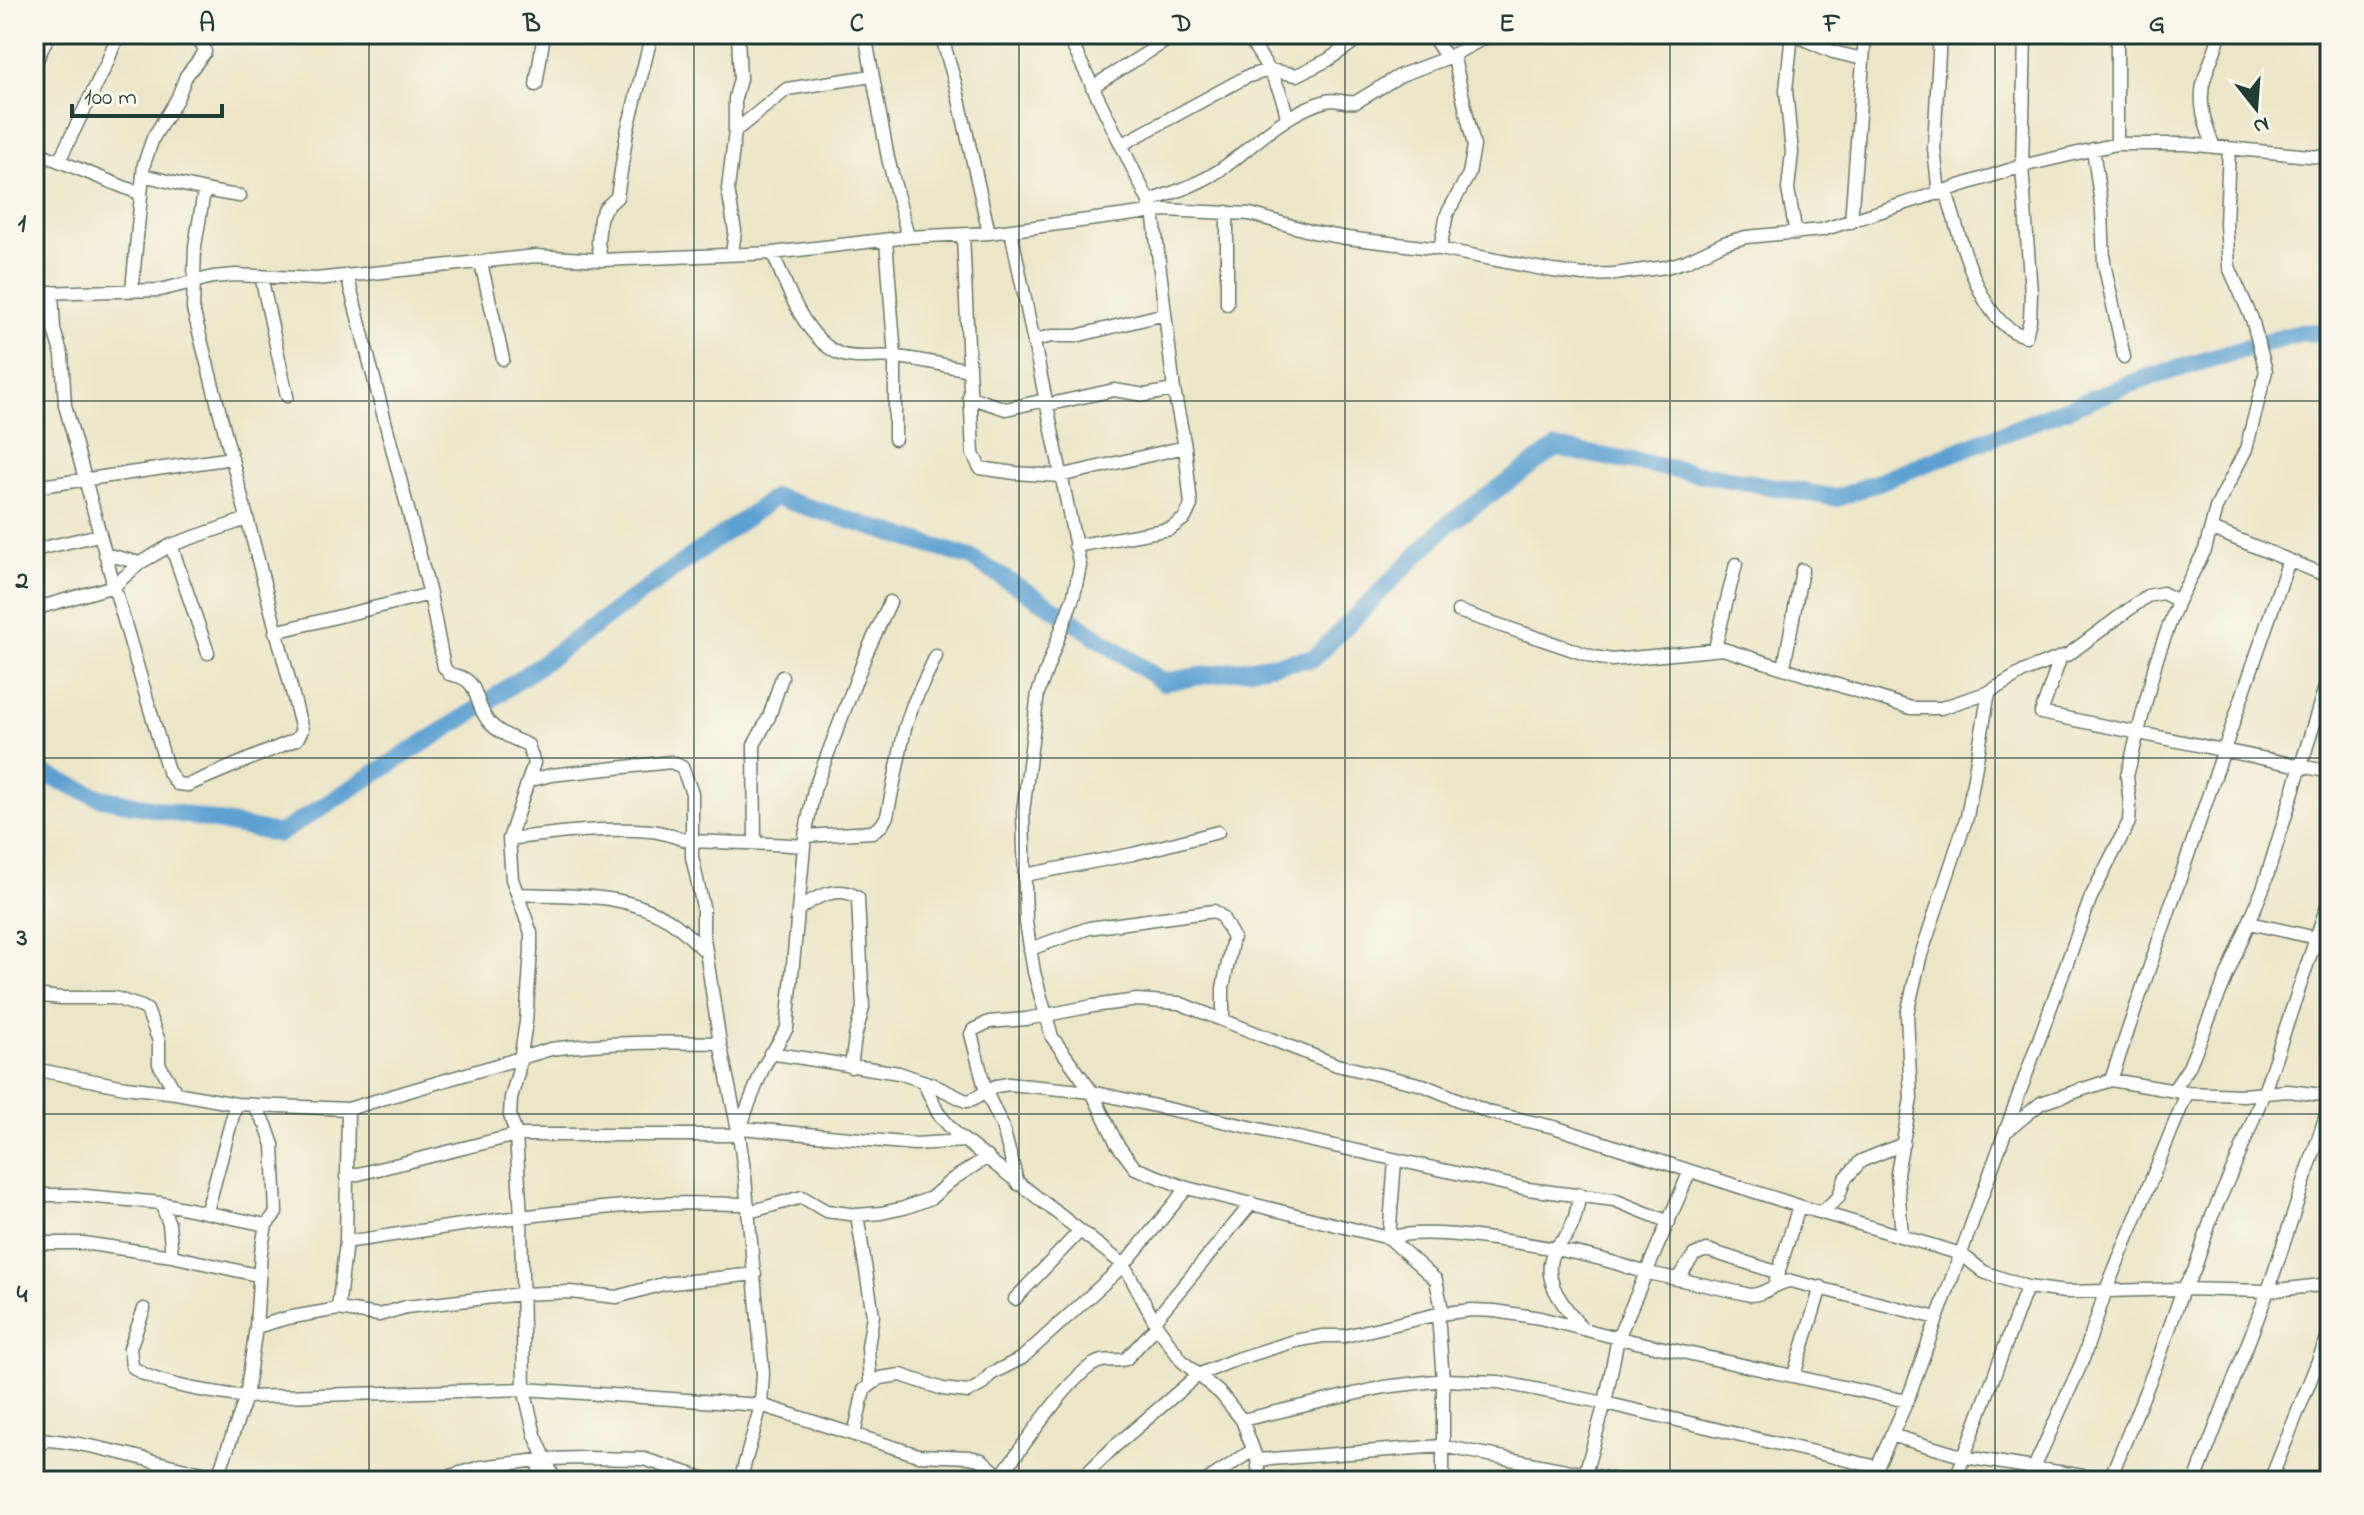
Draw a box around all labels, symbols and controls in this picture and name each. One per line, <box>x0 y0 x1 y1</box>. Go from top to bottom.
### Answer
text: A <box>199 6 215 44</box>
text: B <box>522 6 541 44</box>
text: C <box>850 6 864 44</box>
text: D <box>1171 6 1192 44</box>
text: E <box>1499 6 1515 44</box>
text: F <box>1822 6 1841 44</box>
text: G <box>2149 6 2165 44</box>
scale bar <box>72 68 222 118</box>
north arrow <box>2216 68 2296 148</box>
text: 100 m <box>84 81 137 116</box>
text: N <box>2249 107 2273 142</box>
text: 1 <box>18 206 27 244</box>
text: 2 <box>15 563 29 601</box>
text: 3 <box>16 920 28 958</box>
text: 4 <box>17 1277 28 1315</box>

